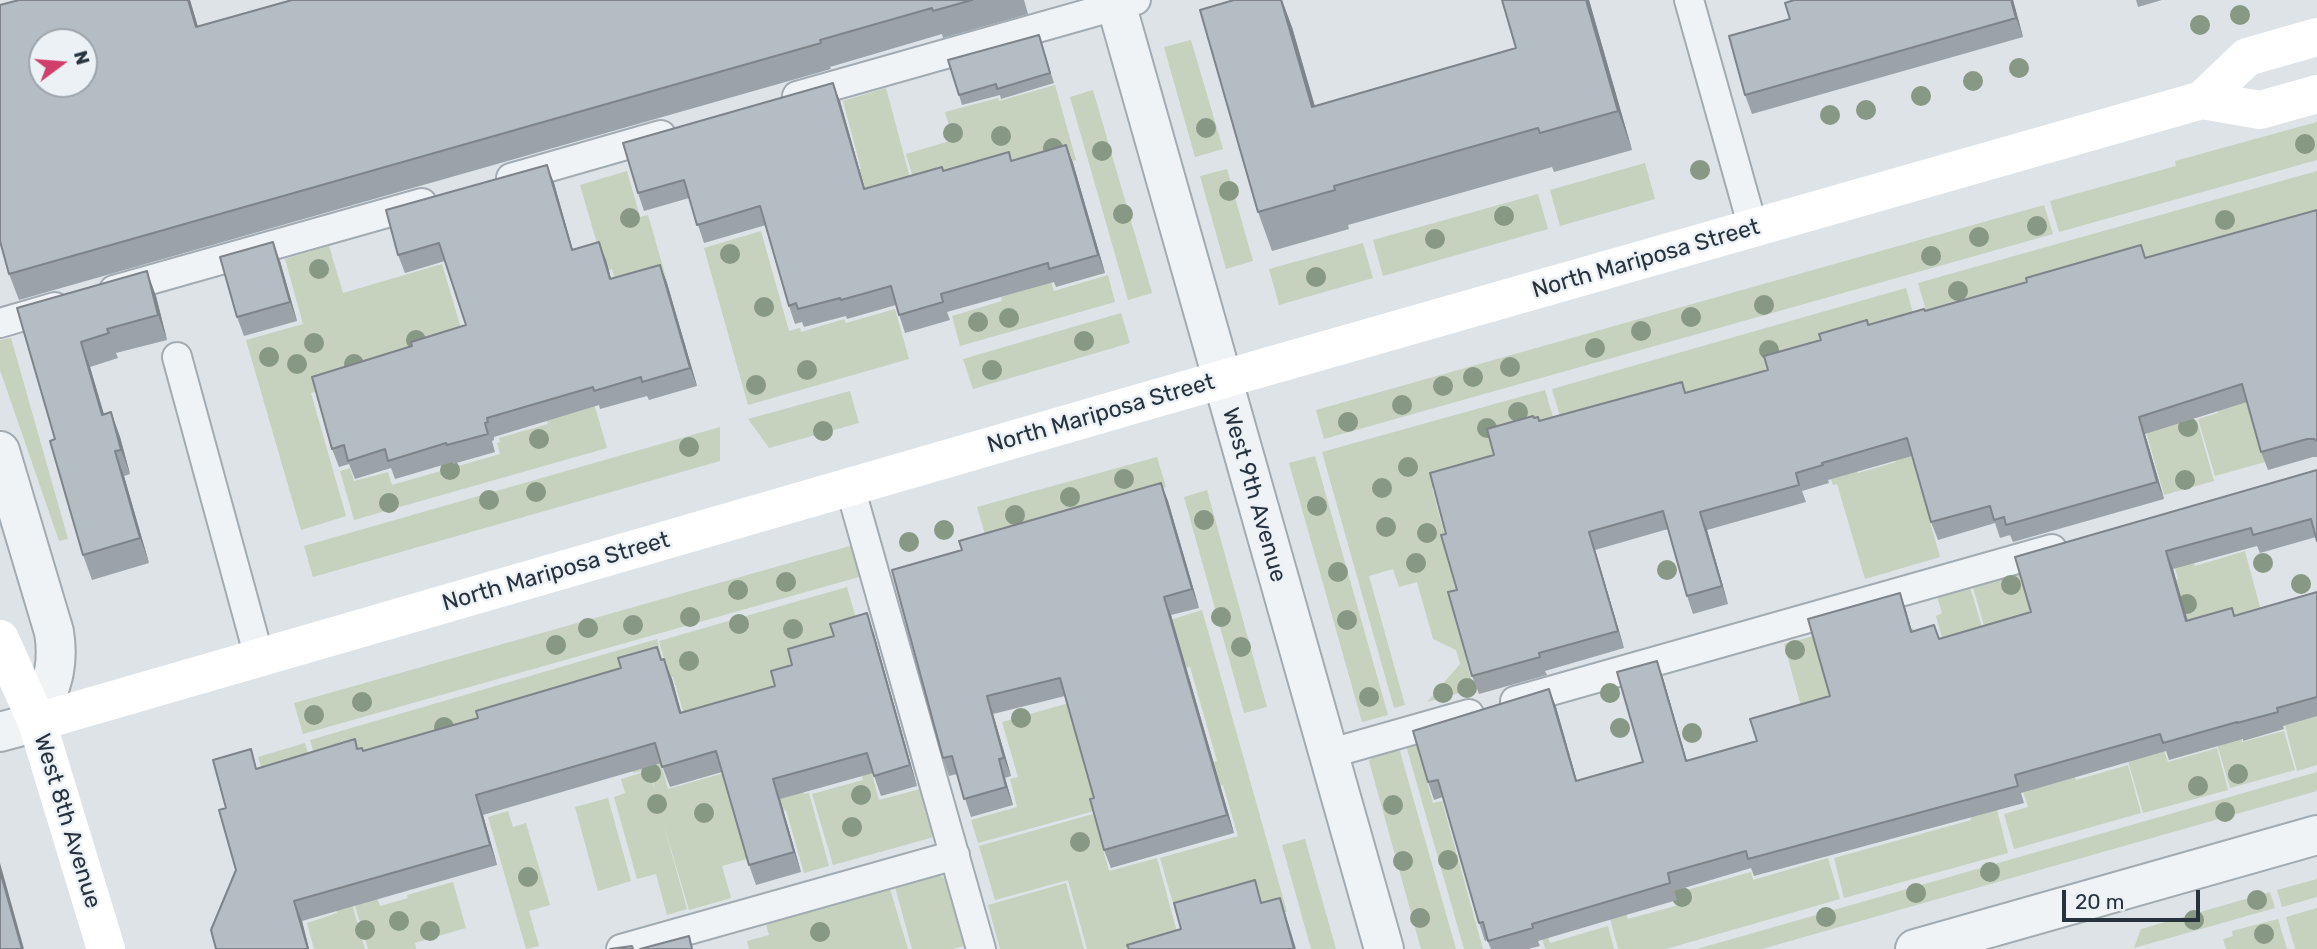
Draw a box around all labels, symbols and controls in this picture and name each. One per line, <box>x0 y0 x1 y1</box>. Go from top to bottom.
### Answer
north arrow <box>28 28 98 98</box>
text: N <box>69 48 95 67</box>
street label: North Mariposa Street <box>1529 213 1763 305</box>
street label: North Mariposa Street <box>984 368 1218 460</box>
street label: West 9th Avenue <box>1216 405 1292 585</box>
street label: North Mariposa Street <box>439 526 673 618</box>
street label: West 8th Avenue <box>27 730 107 912</box>
scale bar <box>2065 876 2203 920</box>
text: 20 m <box>2075 889 2124 914</box>

